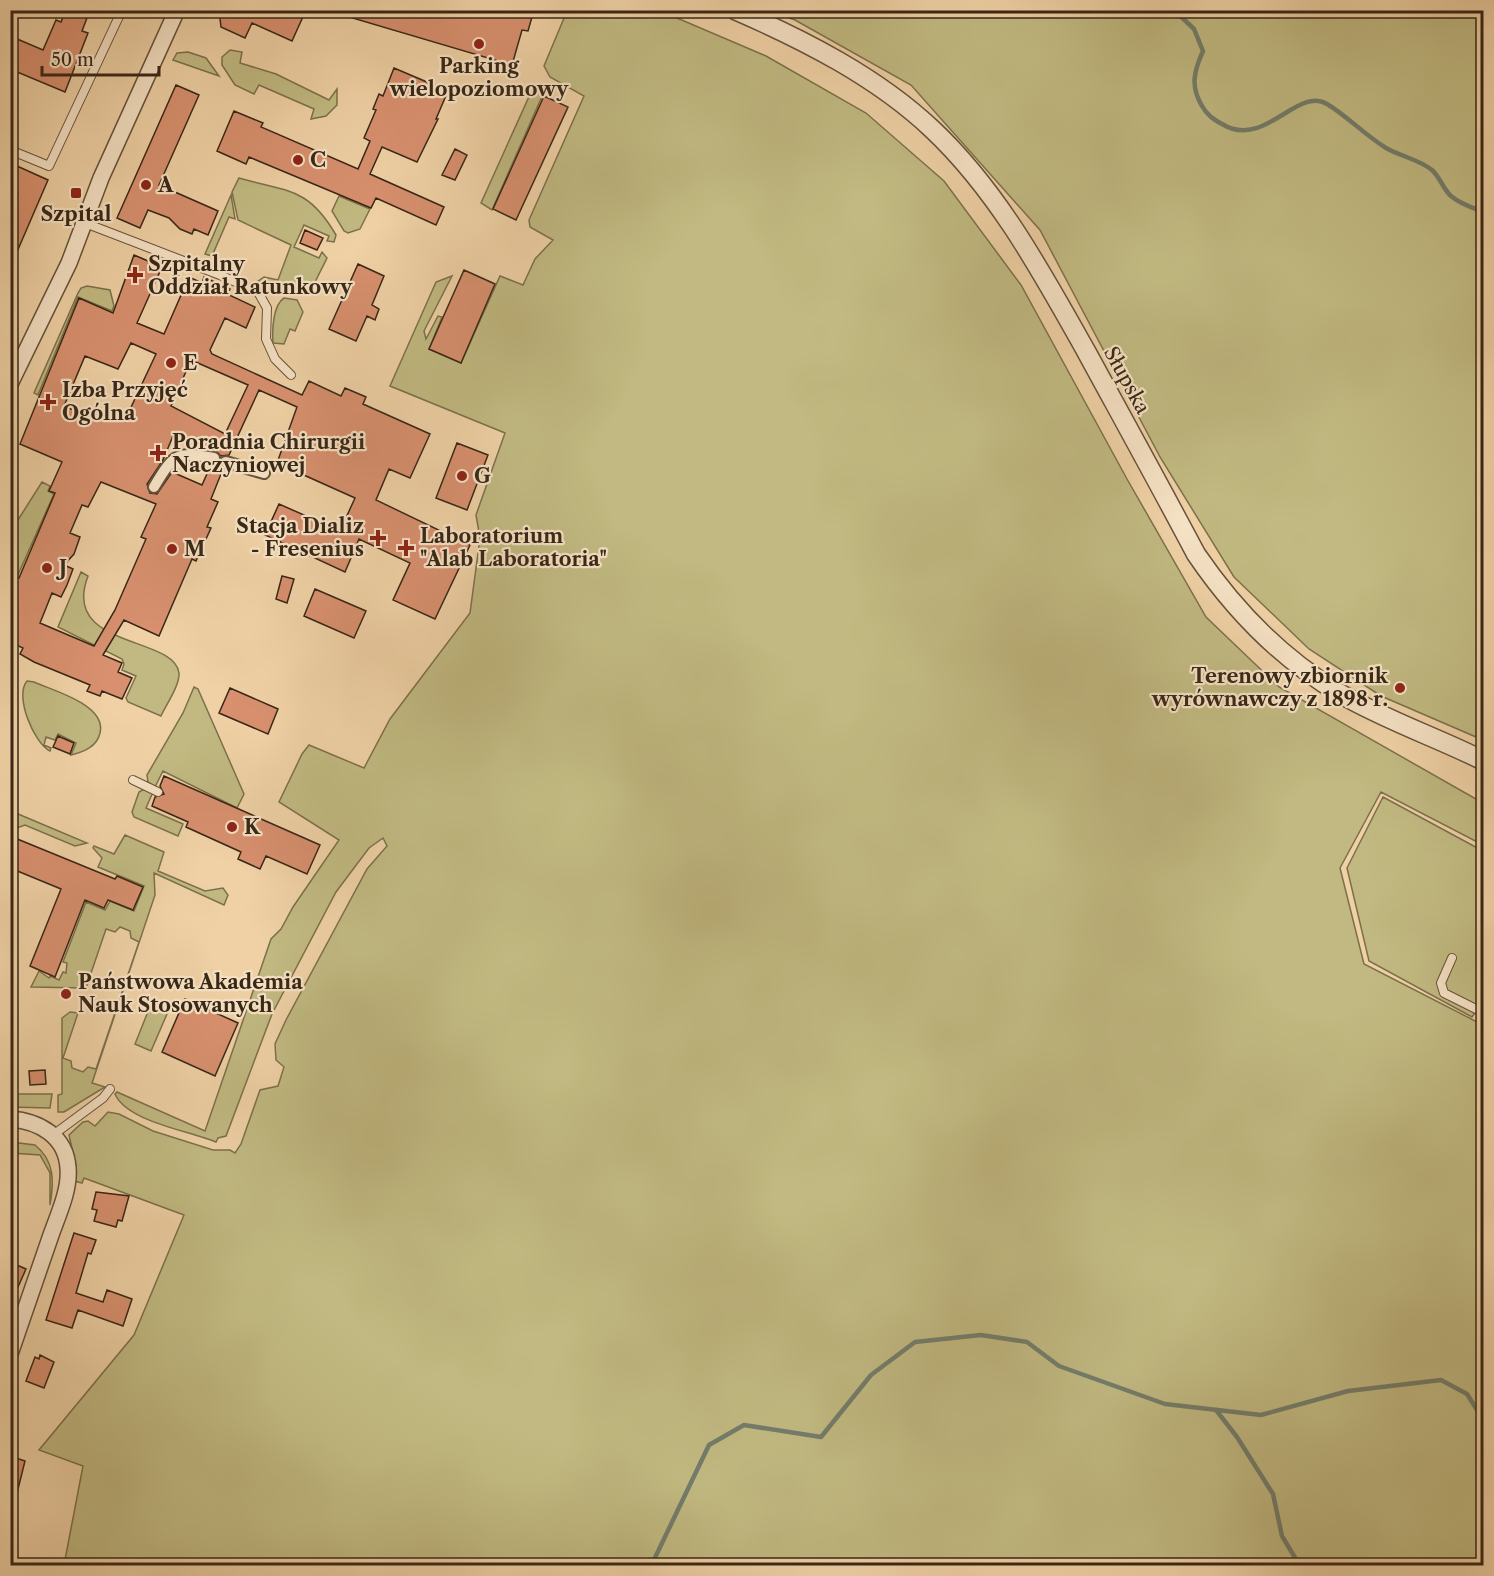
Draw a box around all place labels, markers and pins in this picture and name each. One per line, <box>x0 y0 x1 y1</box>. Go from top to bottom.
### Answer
marker: Parking wielopoziomowy <box>472 37 486 51</box>
place label: Parking wielopoziomowy <box>389 54 569 101</box>
place label: C <box>310 148 326 172</box>
marker: C <box>291 153 305 167</box>
place label: A <box>157 173 174 197</box>
marker: A <box>139 178 153 192</box>
marker: Szpital <box>69 186 83 200</box>
place label: Szpital <box>40 202 112 226</box>
place label: Szpitalny Oddział Ratunkowy <box>148 252 353 299</box>
marker: Szpitalny Oddział Ratunkowy <box>126 266 144 284</box>
place label: E <box>183 351 197 375</box>
marker: E <box>164 356 178 370</box>
place label: Izba Przyjęć Ogólna <box>62 378 188 425</box>
marker: Izba Przyjęć Ogólna <box>39 393 57 411</box>
place label: Poradnia Chirurgii Naczyniowej <box>172 430 365 477</box>
marker: Poradnia Chirurgii Naczyniowej <box>149 444 167 462</box>
place label: G <box>474 464 491 488</box>
marker: G <box>455 469 469 483</box>
place label: Stacja Dializ - Fresenius <box>236 514 364 561</box>
place label: Laboratorium "Alab Laboratoria" <box>420 524 607 571</box>
marker: Stacja Dializ - Fresenius <box>369 529 387 547</box>
place label: M <box>184 537 205 561</box>
marker: Laboratorium "Alab Laboratoria" <box>397 539 415 557</box>
marker: M <box>165 542 179 556</box>
place label: J <box>55 556 67 580</box>
marker: J <box>40 561 54 575</box>
place label: Terenowy zbiornik wyrównawczy z 1898 r. <box>1151 664 1389 711</box>
marker: Terenowy zbiornik wyrównawczy z 1898 r. <box>1393 681 1407 695</box>
place label: K <box>244 815 261 839</box>
marker: K <box>225 820 239 834</box>
place label: Państwowa Akademia Nauk Stosowanych <box>78 970 303 1017</box>
marker: Państwowa Akademia Nauk Stosowanych <box>59 987 73 1001</box>

